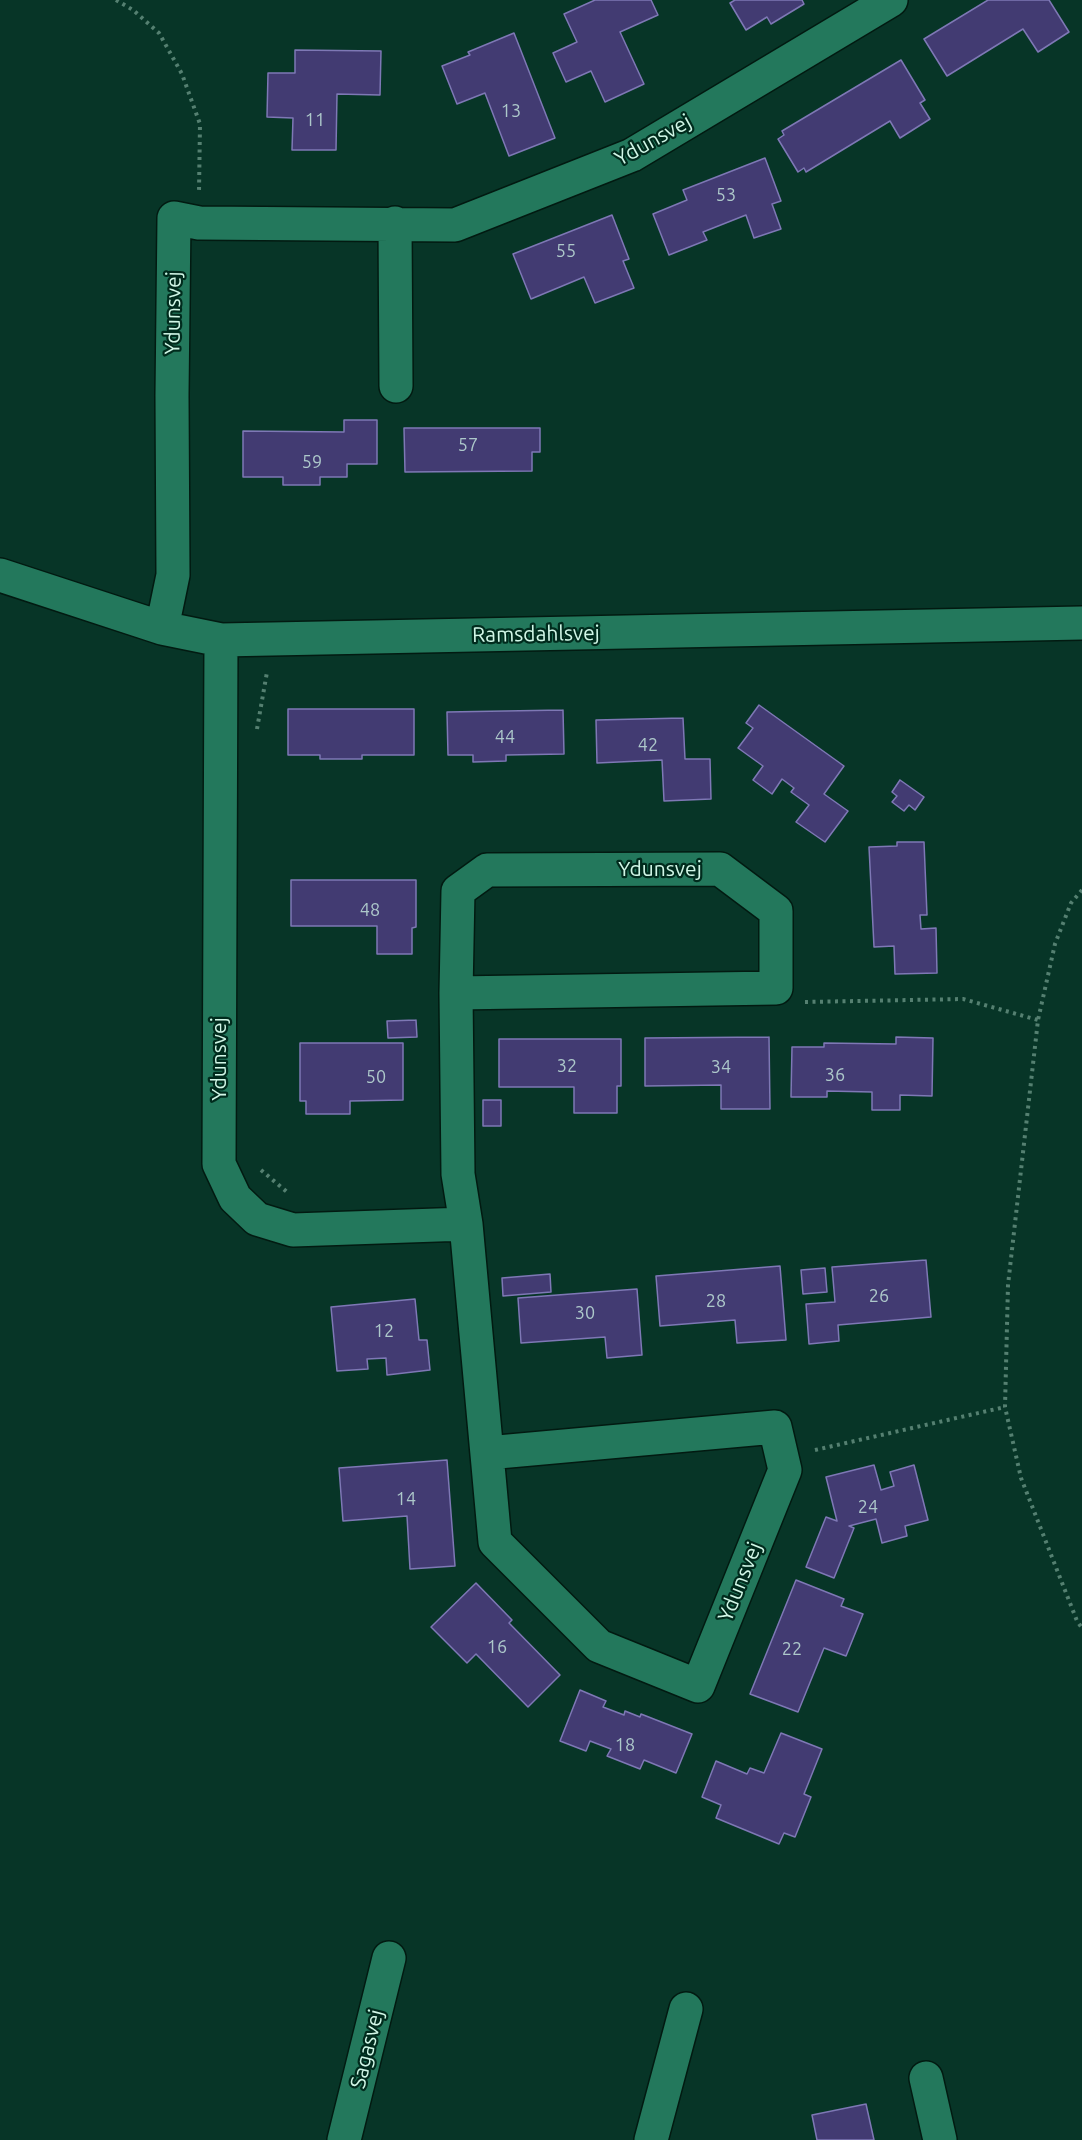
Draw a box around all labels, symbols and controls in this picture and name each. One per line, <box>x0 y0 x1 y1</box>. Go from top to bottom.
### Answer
house number: 13 <box>501 100 521 122</box>
house number: 11 <box>305 109 325 131</box>
street label: Ydunsvej <box>610 109 696 171</box>
house number: 53 <box>716 184 736 206</box>
house number: 55 <box>556 240 576 262</box>
street label: Ydunsvej <box>160 271 186 355</box>
house number: 57 <box>458 434 478 456</box>
house number: 59 <box>302 451 322 473</box>
street label: Ramsdahlsvej <box>472 620 600 648</box>
house number: 44 <box>495 726 515 748</box>
house number: 42 <box>638 734 658 756</box>
street label: Ydunsvej <box>618 856 702 882</box>
house number: 48 <box>360 899 380 921</box>
street label: Ydunsvej <box>206 1017 232 1101</box>
house number: 32 <box>557 1055 577 1077</box>
house number: 34 <box>711 1056 731 1078</box>
house number: 36 <box>825 1064 845 1086</box>
house number: 50 <box>366 1066 386 1088</box>
house number: 26 <box>869 1285 889 1307</box>
house number: 28 <box>706 1290 726 1312</box>
house number: 30 <box>575 1302 595 1324</box>
house number: 12 <box>374 1320 394 1342</box>
house number: 14 <box>396 1488 416 1510</box>
house number: 24 <box>858 1496 878 1518</box>
street label: Ydunsvej <box>713 1539 767 1625</box>
house number: 16 <box>487 1636 507 1658</box>
house number: 22 <box>782 1638 802 1660</box>
house number: 18 <box>615 1734 635 1756</box>
street label: Sagasvej <box>345 2007 389 2091</box>

